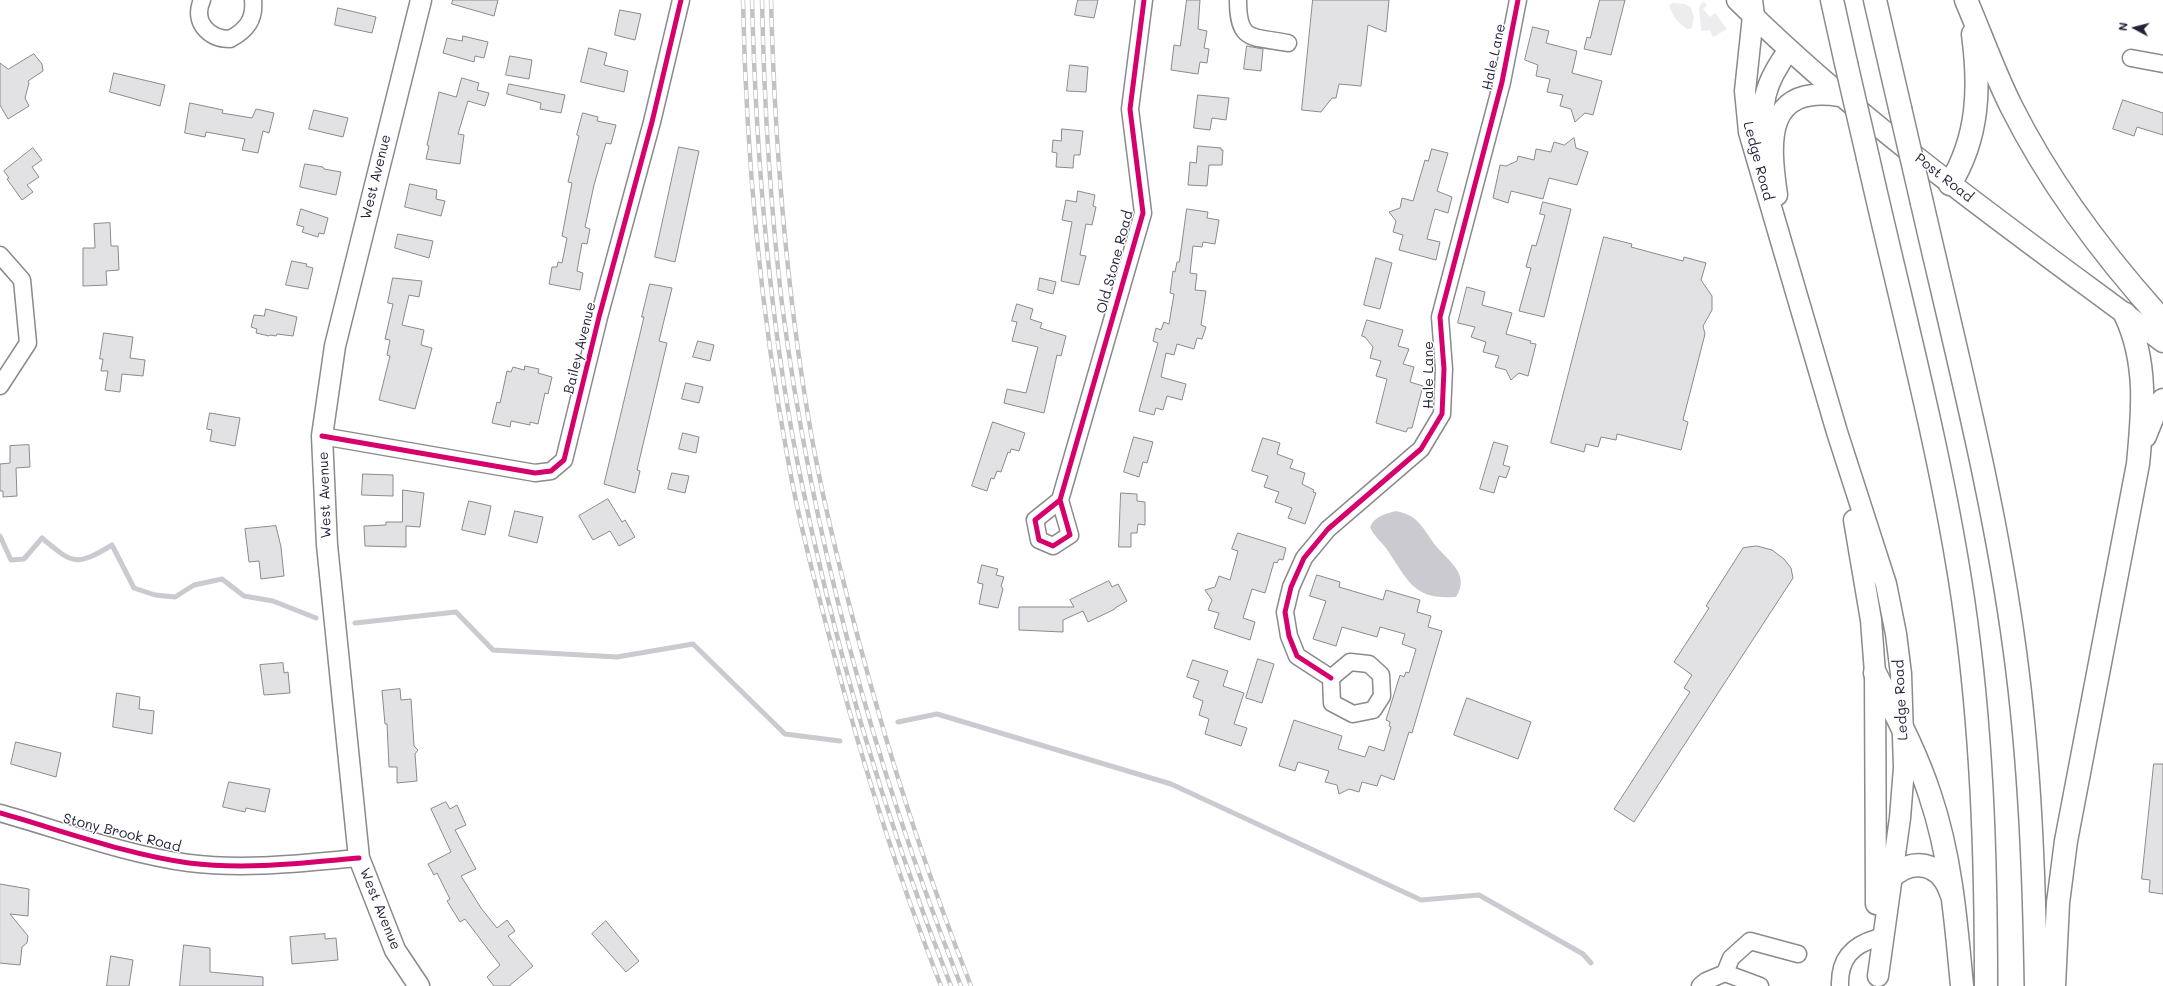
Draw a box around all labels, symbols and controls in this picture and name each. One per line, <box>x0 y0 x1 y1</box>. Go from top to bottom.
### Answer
north arrow <box>2115 8 2155 48</box>
text: N <box>2115 21 2131 32</box>
street label: Hale Lane <box>1479 22 1509 92</box>
street label: Ledge Road <box>1739 120 1777 202</box>
street label: West Avenue <box>357 133 395 221</box>
street label: Post Road <box>1912 150 1976 206</box>
street label: Old Stone Road <box>1093 209 1137 315</box>
street label: Bailey Avenue <box>560 300 600 396</box>
street label: Hale Lane <box>1421 341 1437 409</box>
street label: West Avenue <box>315 451 335 539</box>
street label: Ledge Road <box>1890 659 1912 741</box>
street label: Stony Brook Road <box>61 810 183 856</box>
street label: West Avenue <box>356 866 404 952</box>

